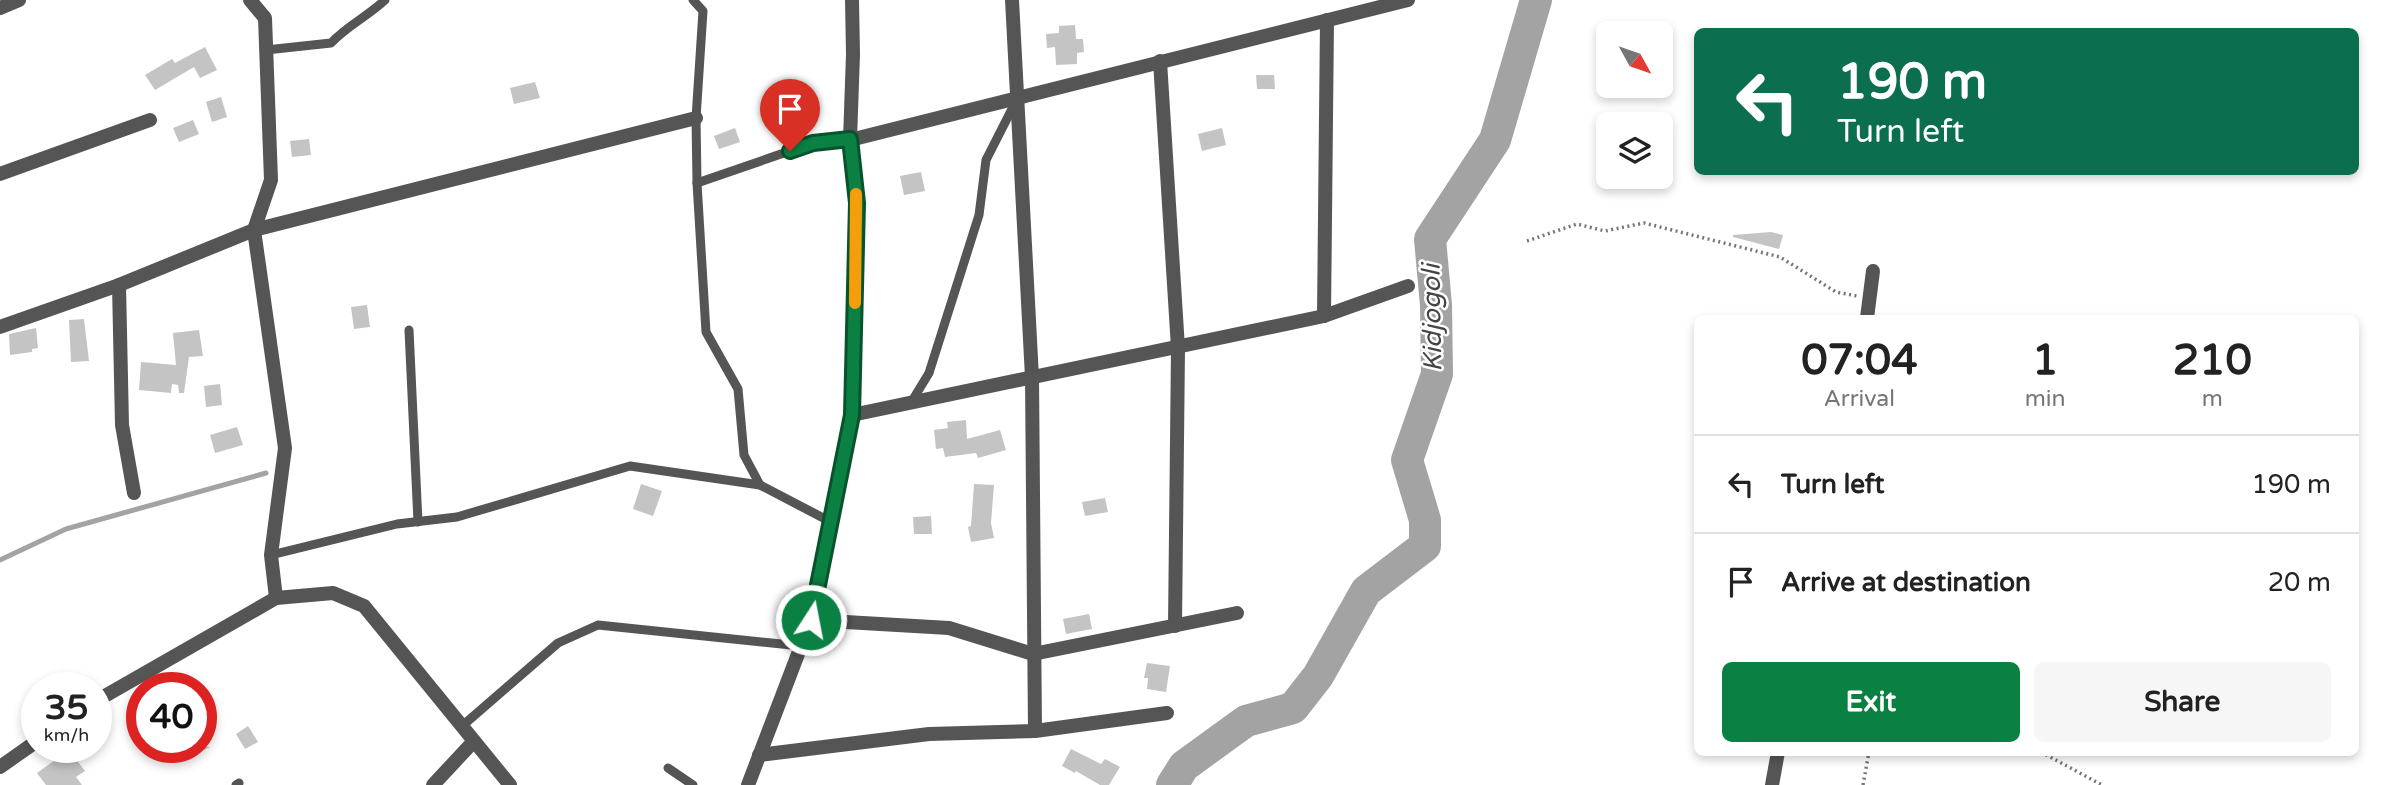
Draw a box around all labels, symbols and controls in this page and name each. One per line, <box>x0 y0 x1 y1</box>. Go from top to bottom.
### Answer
north arrow <box>1596 21 1673 98</box>
map controls <box>1596 21 1673 189</box>
text: 190 m <box>1837 53 1987 112</box>
icon: left <box>1722 56 1813 147</box>
pin <box>760 79 820 151</box>
icon: arrive <box>771 90 809 128</box>
button: layers <box>1596 112 1673 189</box>
text: Turn left <box>1837 113 1964 151</box>
water label: Kidjogoli <box>1415 260 1448 372</box>
text: 07:04 <box>1801 335 1918 386</box>
text: 1 <box>2032 335 2058 386</box>
text: 210 <box>2173 335 2252 386</box>
text: Arrival <box>1824 385 1895 413</box>
text: min <box>2025 385 2066 413</box>
text: m <box>2202 385 2223 413</box>
icon: left <box>1722 465 1760 503</box>
text: Turn left <box>1781 469 1884 500</box>
text: 190 m <box>2251 469 2331 500</box>
icon: arrive <box>1722 563 1760 601</box>
text: Arrive at destination <box>1781 567 2031 598</box>
text: 20 m <box>2268 567 2331 598</box>
position arrow <box>774 583 848 657</box>
button: Exit <box>1722 662 2020 742</box>
button: Share <box>2034 662 2331 742</box>
speed limit sign: 40 <box>126 672 217 763</box>
text: 35 <box>45 687 88 729</box>
text: km/h <box>44 724 89 746</box>

